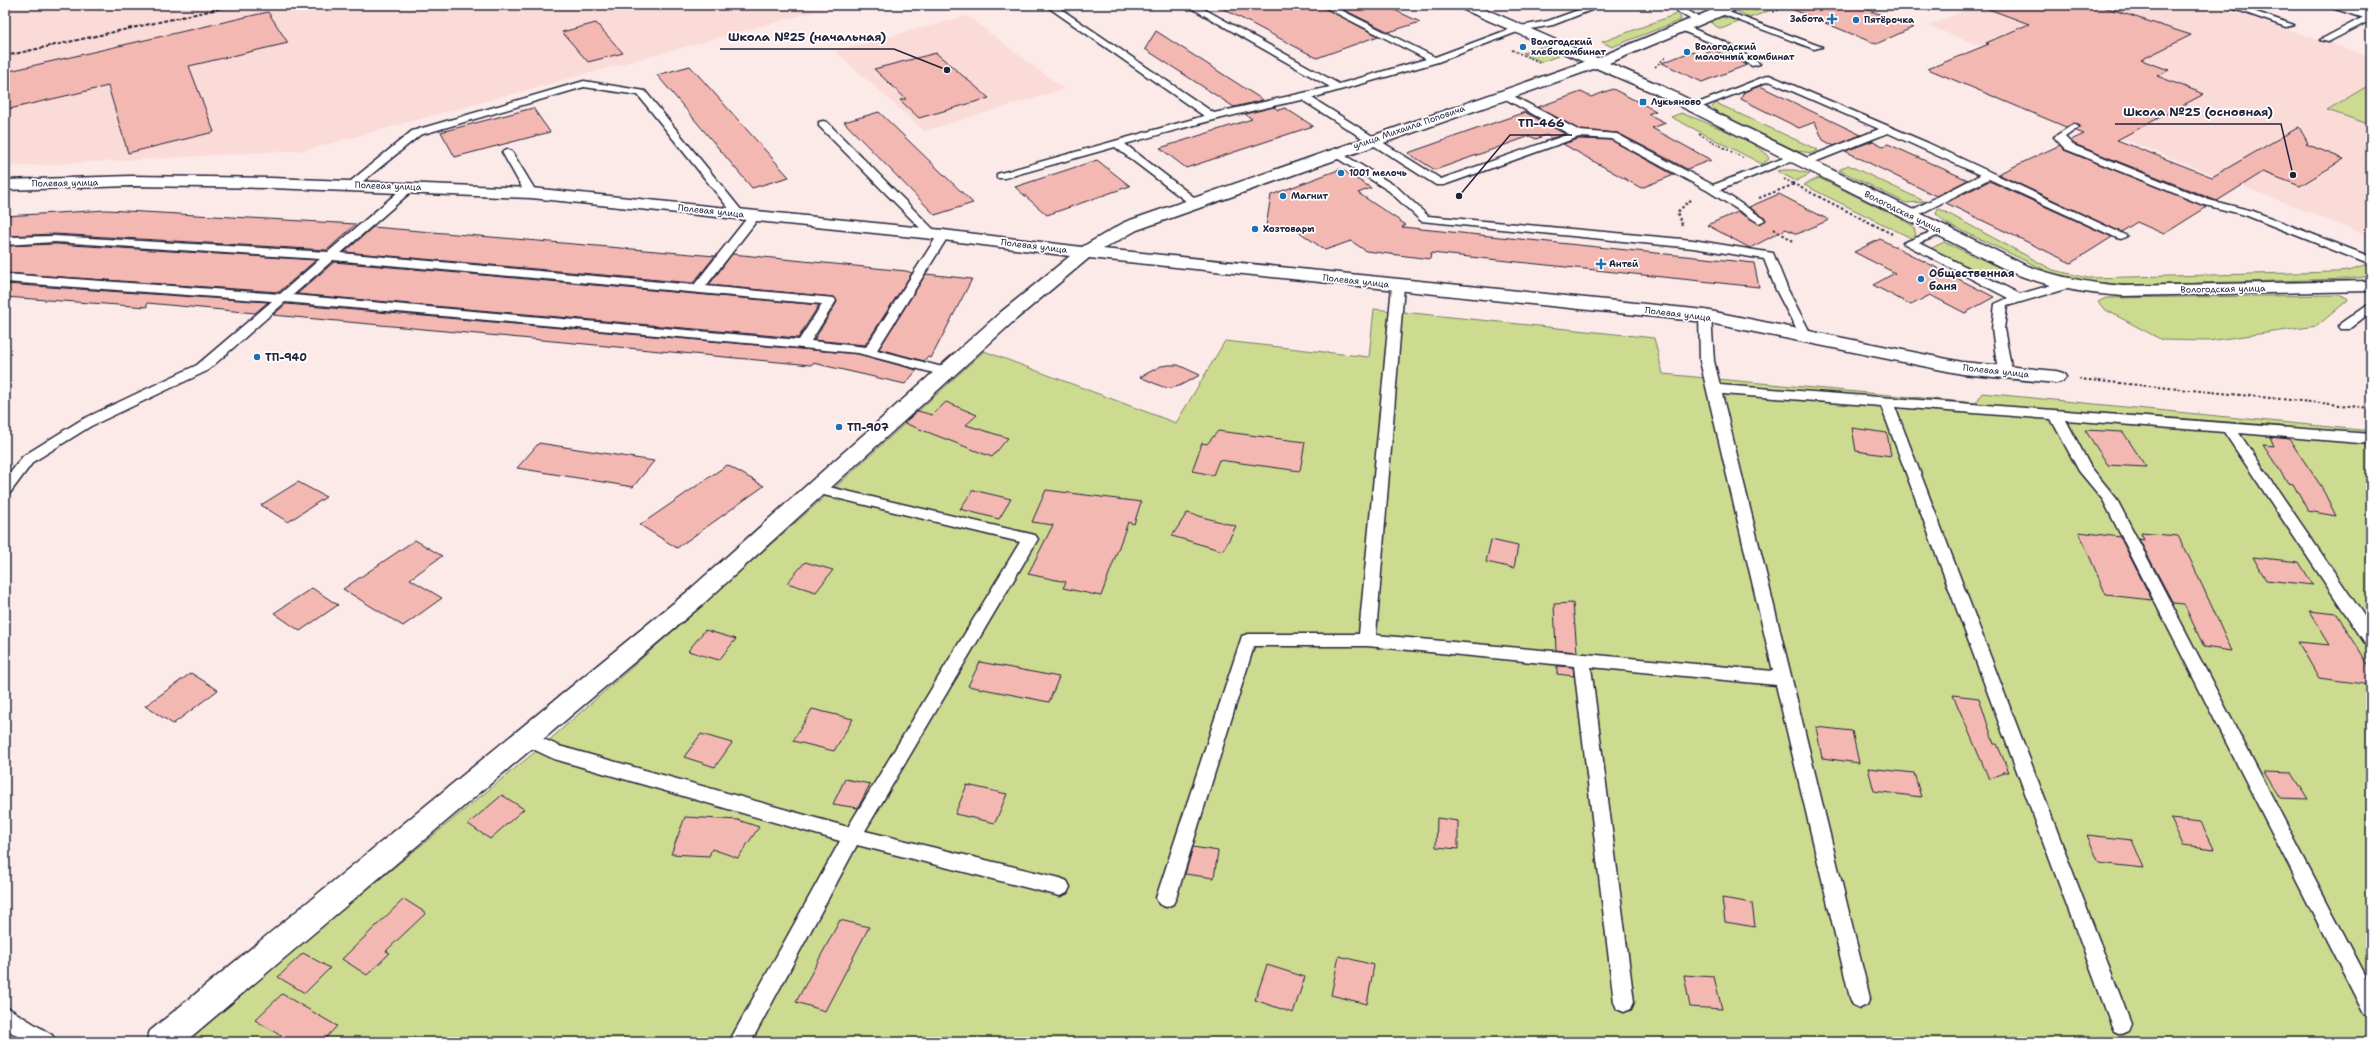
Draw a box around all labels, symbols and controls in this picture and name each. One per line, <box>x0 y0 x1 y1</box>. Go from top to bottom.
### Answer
place label: Забота <box>1790 13 1825 25</box>
marker: Забота <box>1827 14 1837 24</box>
place label: Пятёрочка <box>1864 14 1915 26</box>
marker: Пятёрочка <box>1851 15 1861 25</box>
callout: Школа №25 (начальная) <box>720 25 894 49</box>
text: Школа №25 (начальная) <box>728 29 886 45</box>
place label: Вологодский хлебокомбинат <box>1531 36 1606 58</box>
place label: Вологодский молочный комбинат <box>1695 41 1795 63</box>
marker: Вологодский хлебокомбинат <box>1518 42 1528 52</box>
marker: Вологодский молочный комбинат <box>1682 47 1692 57</box>
place label: Лукьяново <box>1651 96 1701 108</box>
marker: Лукьяново <box>1638 97 1648 107</box>
callout: Школа №25 (основная) <box>2115 100 2281 124</box>
street label: улица Михаила Поповича <box>1352 102 1467 152</box>
text: Школа №25 (основная) <box>2123 104 2273 120</box>
callout: ТП-466 <box>1510 111 1572 135</box>
text: ТП-466 <box>1518 115 1564 131</box>
place label: 1001 мелочь <box>1349 167 1407 179</box>
marker: 1001 мелочь <box>1336 168 1346 178</box>
street label: Полевая улица <box>31 176 99 190</box>
street label: Полевая улица <box>354 179 422 193</box>
street label: Вологодская улица <box>1862 188 1944 236</box>
place label: Магнит <box>1291 190 1328 202</box>
marker: Магнит <box>1278 191 1288 201</box>
street label: Полевая улица <box>677 202 745 221</box>
place label: Хозтовары <box>1263 223 1314 235</box>
marker: Хозтовары <box>1250 224 1260 234</box>
street label: Полевая улица <box>1000 236 1068 256</box>
place label: Антей <box>1609 258 1639 270</box>
marker: Антей <box>1596 259 1606 269</box>
place label: Общественная баня <box>1929 266 2015 294</box>
street label: Полевая улица <box>1322 272 1390 291</box>
marker: Общественная баня <box>1916 274 1926 284</box>
street label: Вологодская улица <box>2180 282 2266 296</box>
street label: Полевая улица <box>1644 304 1712 324</box>
place label: ТП-940 <box>265 350 307 365</box>
marker: ТП-940 <box>252 352 262 362</box>
street label: Полевая улица <box>1962 362 2030 381</box>
place label: ТП-907 <box>847 420 889 435</box>
marker: ТП-907 <box>834 422 844 432</box>

